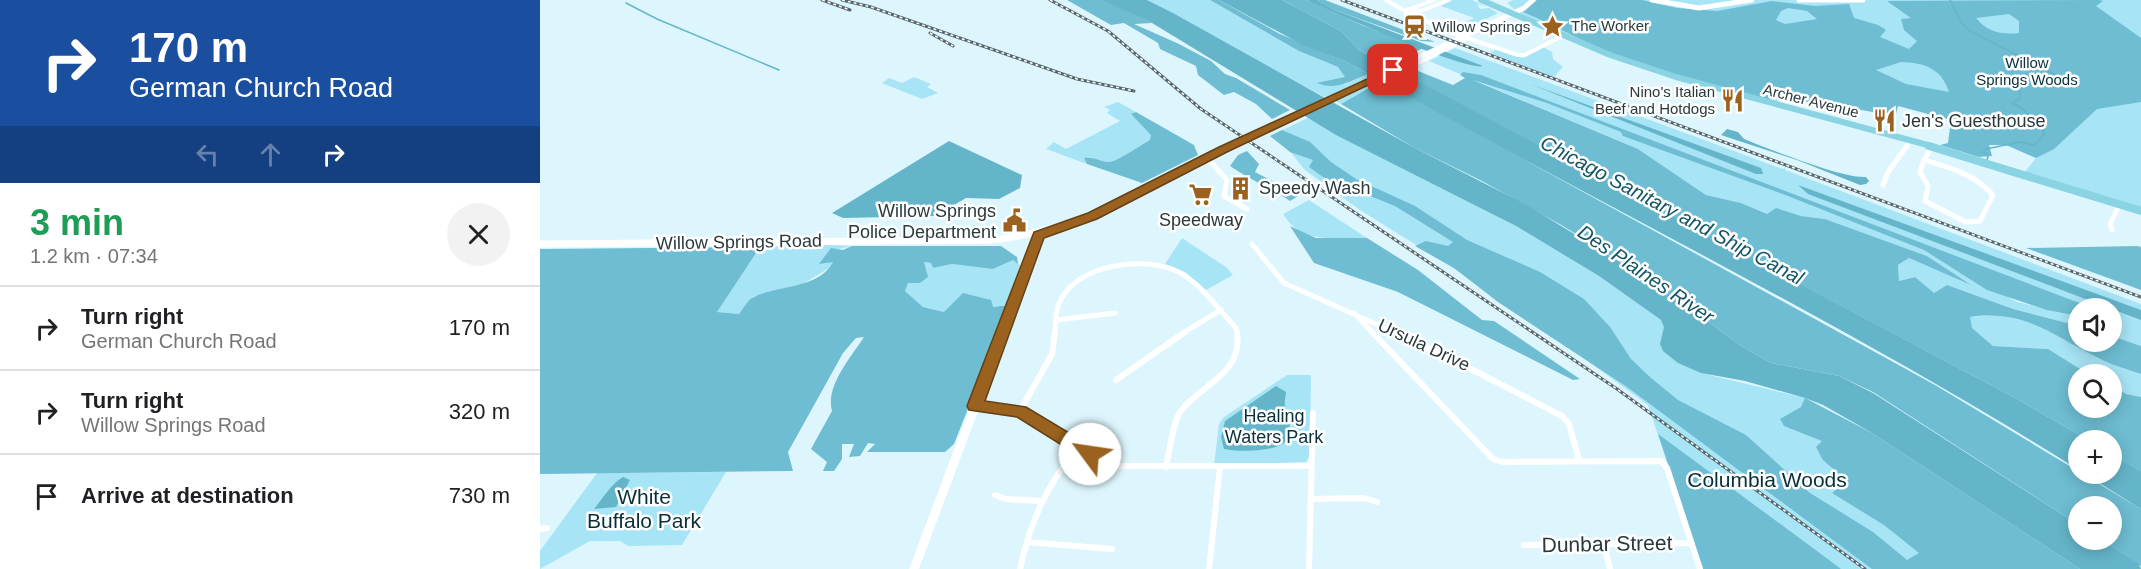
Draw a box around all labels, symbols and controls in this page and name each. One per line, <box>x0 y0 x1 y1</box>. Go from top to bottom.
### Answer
place icon: The Worker <box>1540 13 1566 39</box>
station icon: Willow Springs <box>1401 14 1427 40</box>
place label: The Worker <box>1571 17 1649 34</box>
place label: Willow Springs <box>1432 18 1530 35</box>
icon: right <box>30 24 108 102</box>
text: 170 m <box>129 24 248 71</box>
pin <box>1367 44 1418 95</box>
icon: arrive <box>1376 53 1409 86</box>
park label: Willow Springs Woods <box>1976 54 2078 88</box>
text: German Church Road <box>129 73 393 103</box>
street label: Archer Avenue <box>1761 80 1861 121</box>
place label: Nino's Italian Beef and Hotdogs <box>1595 83 1715 117</box>
restaurant icon: Nino's Italian Beef and Hotdogs <box>1720 88 1746 114</box>
restaurant icon: Jen's Guesthouse <box>1871 108 1897 134</box>
place label: Jen's Guesthouse <box>1902 111 2046 131</box>
water label: Chicago Sanitary and Ship Canal <box>1537 131 1808 289</box>
icon: left <box>191 138 224 171</box>
icon: ahead <box>254 138 287 171</box>
icon: right <box>317 138 350 171</box>
building icon: Speedy Wash <box>1228 175 1254 201</box>
place label: Speedy Wash <box>1259 178 1370 198</box>
supermarket icon: Speedway <box>1188 181 1214 207</box>
place label: Willow Springs Police Department <box>848 201 996 242</box>
text: 3 min <box>30 202 124 243</box>
button: close <box>447 203 510 266</box>
public building icon: Willow Springs Police Department <box>1001 208 1027 234</box>
place label: Speedway <box>1159 210 1243 230</box>
water label: Des Plaines River <box>1574 220 1719 328</box>
street label: Willow Springs Road <box>656 231 822 253</box>
text: 1.2 km · 07:34 <box>30 245 158 267</box>
map controls <box>2068 298 2122 550</box>
button: sound <box>2068 298 2122 352</box>
text: Turn right <box>81 304 183 329</box>
icon: right <box>30 312 63 345</box>
text: 170 m <box>449 315 510 340</box>
street label: Ursula Drive <box>1375 315 1473 375</box>
text: German Church Road <box>81 330 277 352</box>
button: search <box>2068 364 2122 418</box>
text: Turn right <box>81 388 183 413</box>
icon: right <box>30 396 63 429</box>
text: 320 m <box>449 399 510 424</box>
park label: Healing Waters Park <box>1225 406 1324 447</box>
text: Willow Springs Road <box>81 414 266 436</box>
position arrow <box>1058 422 1122 486</box>
button: + <box>2068 430 2122 484</box>
park label: Columbia Woods <box>1687 468 1847 491</box>
icon: arrive <box>30 480 63 513</box>
text: Arrive at destination <box>81 483 294 508</box>
text: 730 m <box>449 483 510 508</box>
park label: White Buffalo Park <box>587 485 702 532</box>
button: − <box>2068 496 2122 550</box>
street label: Dunbar Street <box>1541 531 1673 556</box>

